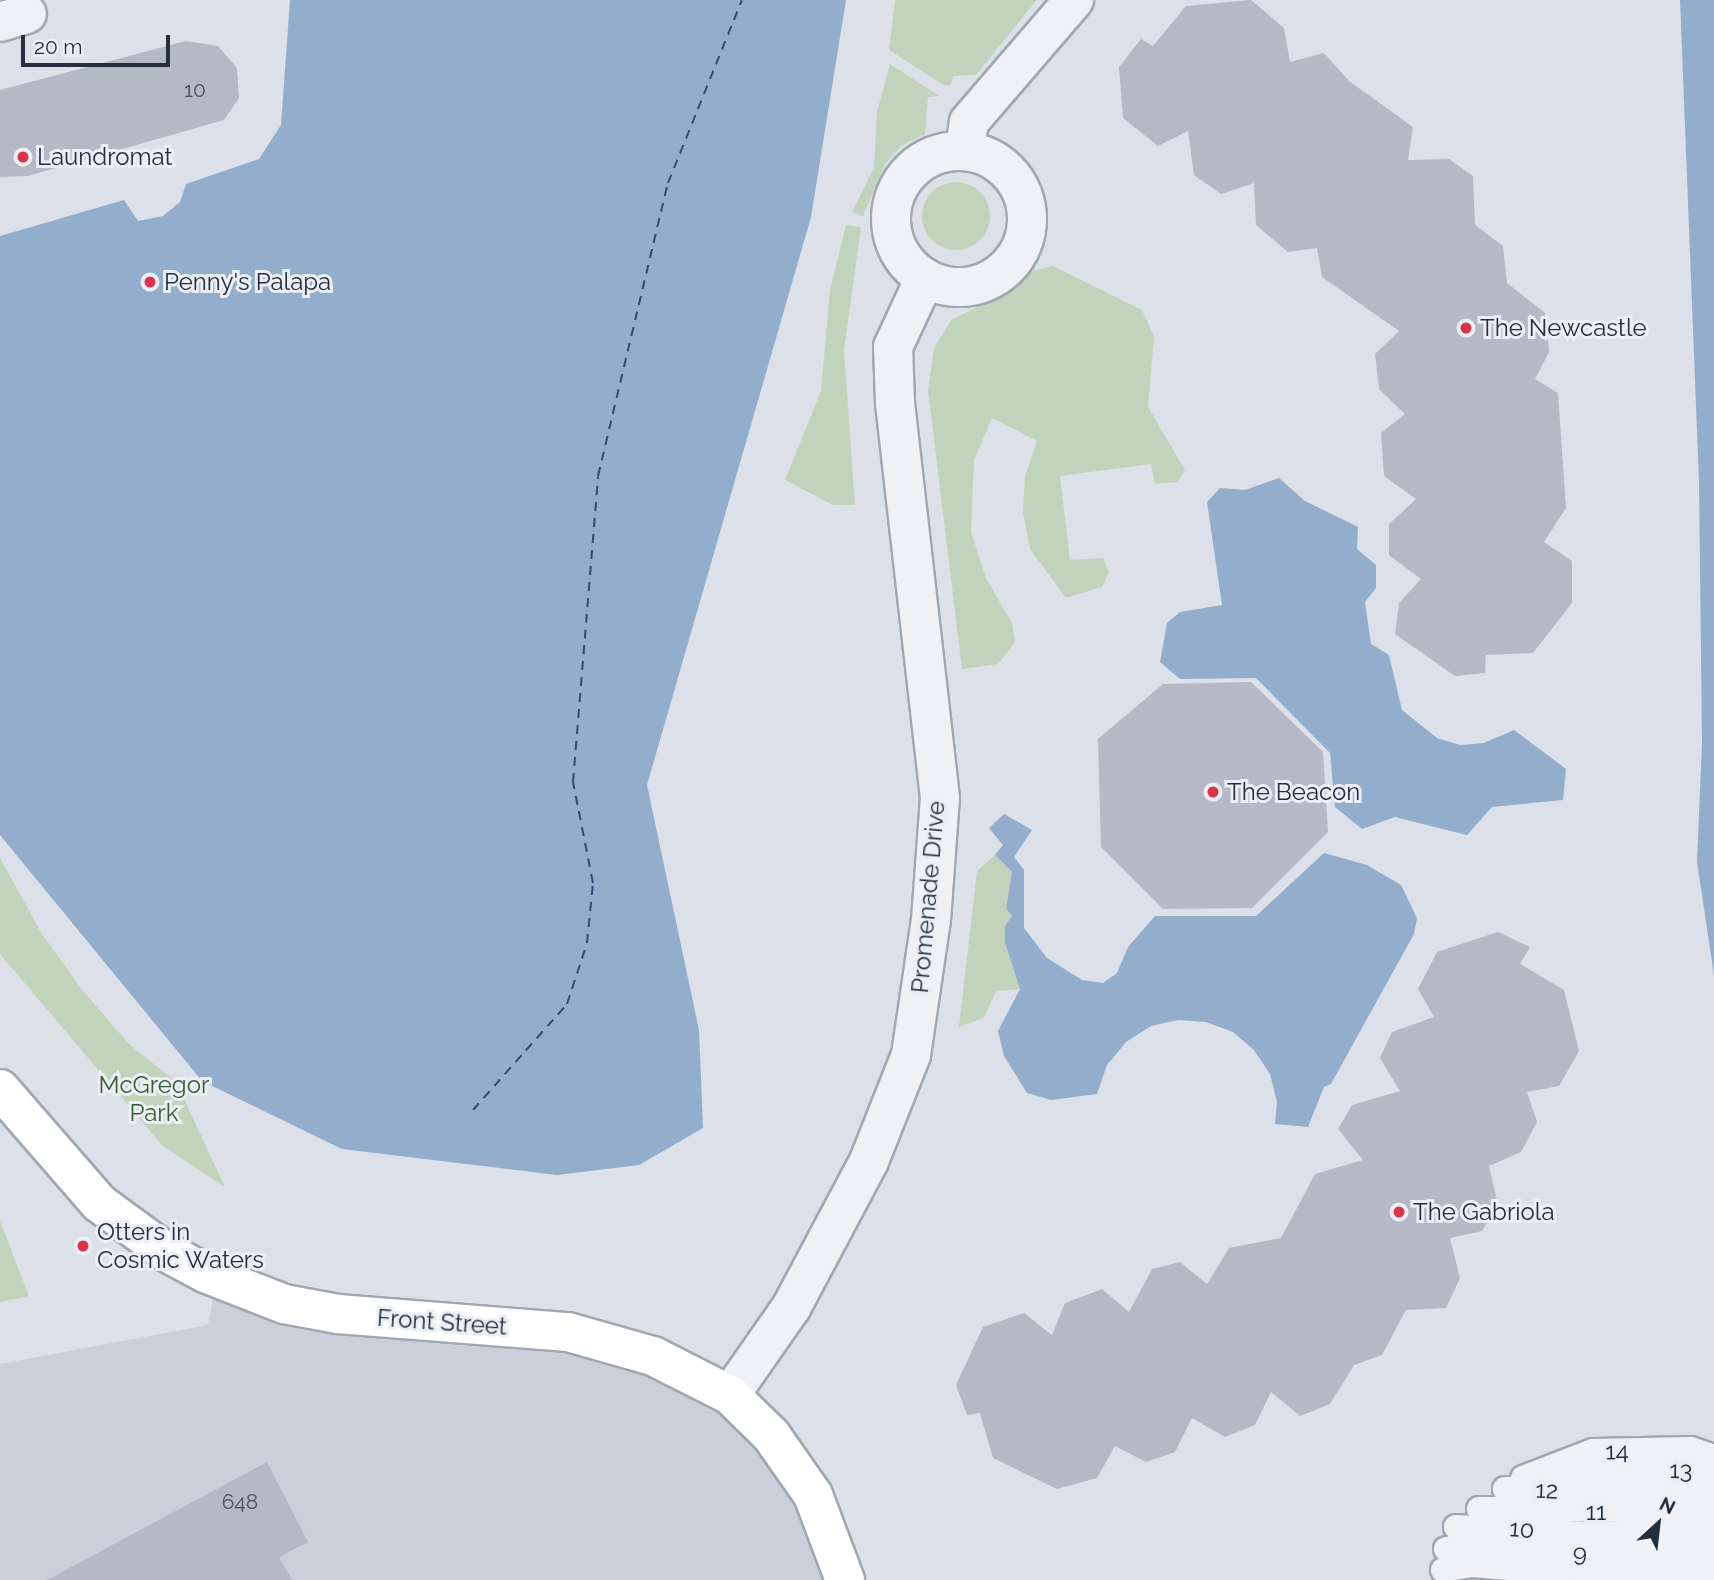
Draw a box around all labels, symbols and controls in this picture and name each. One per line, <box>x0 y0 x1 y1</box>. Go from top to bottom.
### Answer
scale bar <box>24 21 173 65</box>
text: 20 m <box>34 34 82 59</box>
house number: 10 <box>184 77 206 103</box>
place label: Laundromat <box>37 143 173 171</box>
marker: Laundromat <box>15 149 31 165</box>
place label: Penny's Palapa <box>164 268 331 296</box>
marker: Penny's Palapa <box>142 274 158 290</box>
place label: The Newcastle <box>1480 314 1646 342</box>
marker: The Newcastle <box>1458 320 1474 336</box>
place label: The Beacon <box>1227 778 1360 806</box>
marker: The Beacon <box>1205 784 1221 800</box>
street label: Promenade Drive <box>905 800 951 994</box>
park label: McGregor Park <box>99 1071 209 1127</box>
place label: The Gabriola <box>1413 1198 1554 1226</box>
marker: The Gabriola <box>1391 1204 1407 1220</box>
place label: Otters in Cosmic Waters <box>97 1218 265 1274</box>
marker: Otters in Cosmic Waters <box>75 1238 91 1254</box>
street label: Front Street <box>376 1303 508 1341</box>
street label: 14 <box>1605 1436 1629 1466</box>
street label: 13 <box>1669 1455 1693 1485</box>
street label: 12 <box>1535 1475 1559 1505</box>
house number: 648 <box>222 1489 258 1515</box>
north arrow <box>1623 1489 1693 1559</box>
text: N <box>1656 1492 1679 1518</box>
street label: 11 <box>1586 1498 1606 1526</box>
street label: 10 <box>1508 1514 1536 1544</box>
street label: 9 <box>1573 1538 1587 1568</box>

